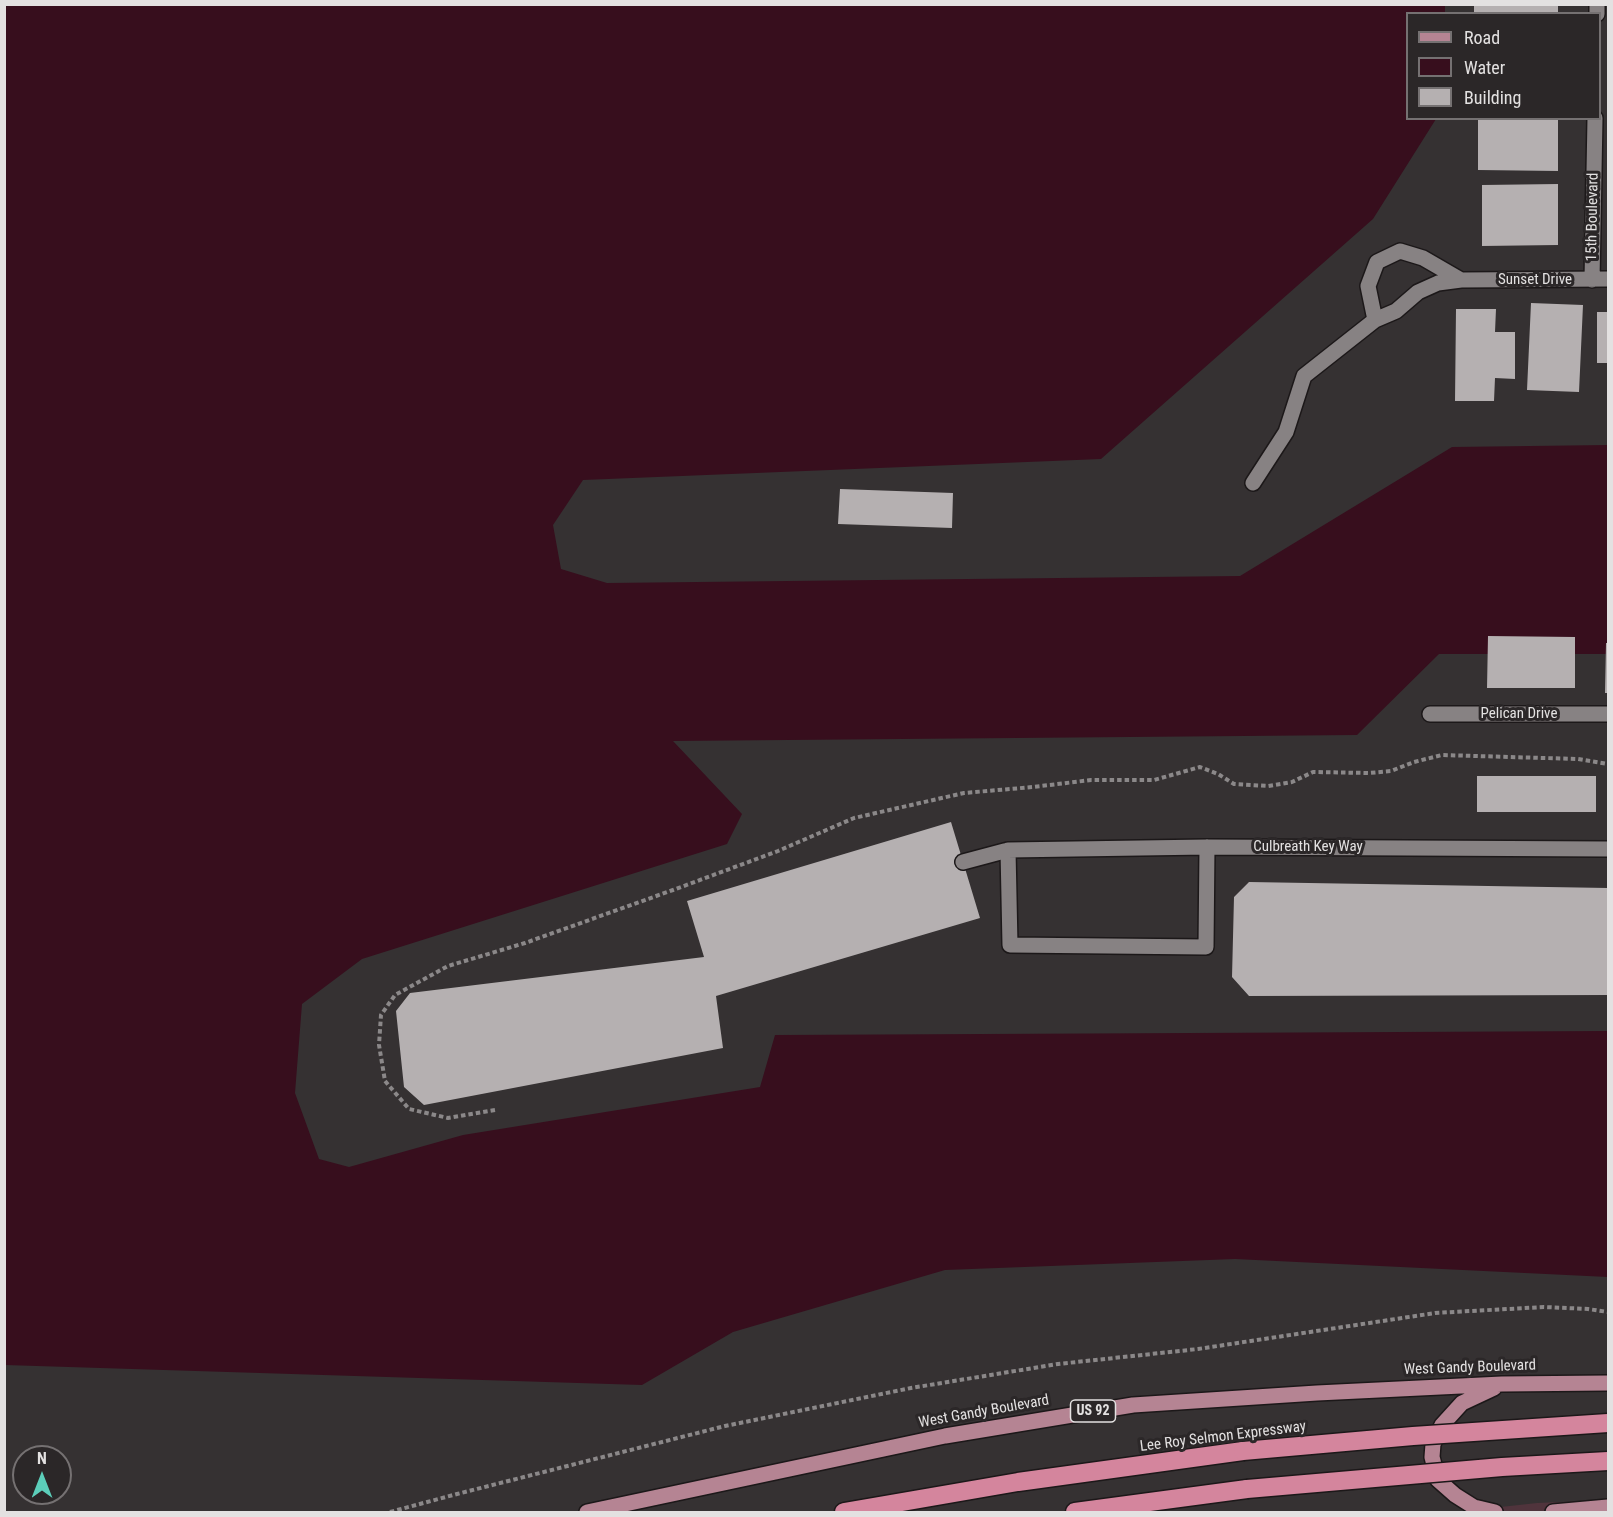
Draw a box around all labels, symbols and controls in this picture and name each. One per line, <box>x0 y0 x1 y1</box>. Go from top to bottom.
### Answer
legend <box>1406 12 1601 120</box>
text: Road <box>1464 27 1500 48</box>
text: Water <box>1464 57 1505 78</box>
text: Building <box>1464 87 1521 108</box>
street label: 15th Boulevard <box>1583 173 1603 261</box>
street label: Sunset Drive <box>1498 271 1572 289</box>
street label: Pelican Drive <box>1481 705 1557 723</box>
street label: Culbreath Key Way <box>1253 838 1363 856</box>
street label: West Gandy Boulevard <box>1404 1357 1536 1379</box>
street label: West Gandy Boulevard <box>917 1392 1051 1432</box>
road number: US 92 <box>1070 1400 1116 1422</box>
street label: Lee Roy Selmon Expressway <box>1139 1418 1307 1456</box>
north arrow <box>12 1445 72 1505</box>
text: N <box>37 1449 47 1468</box>

